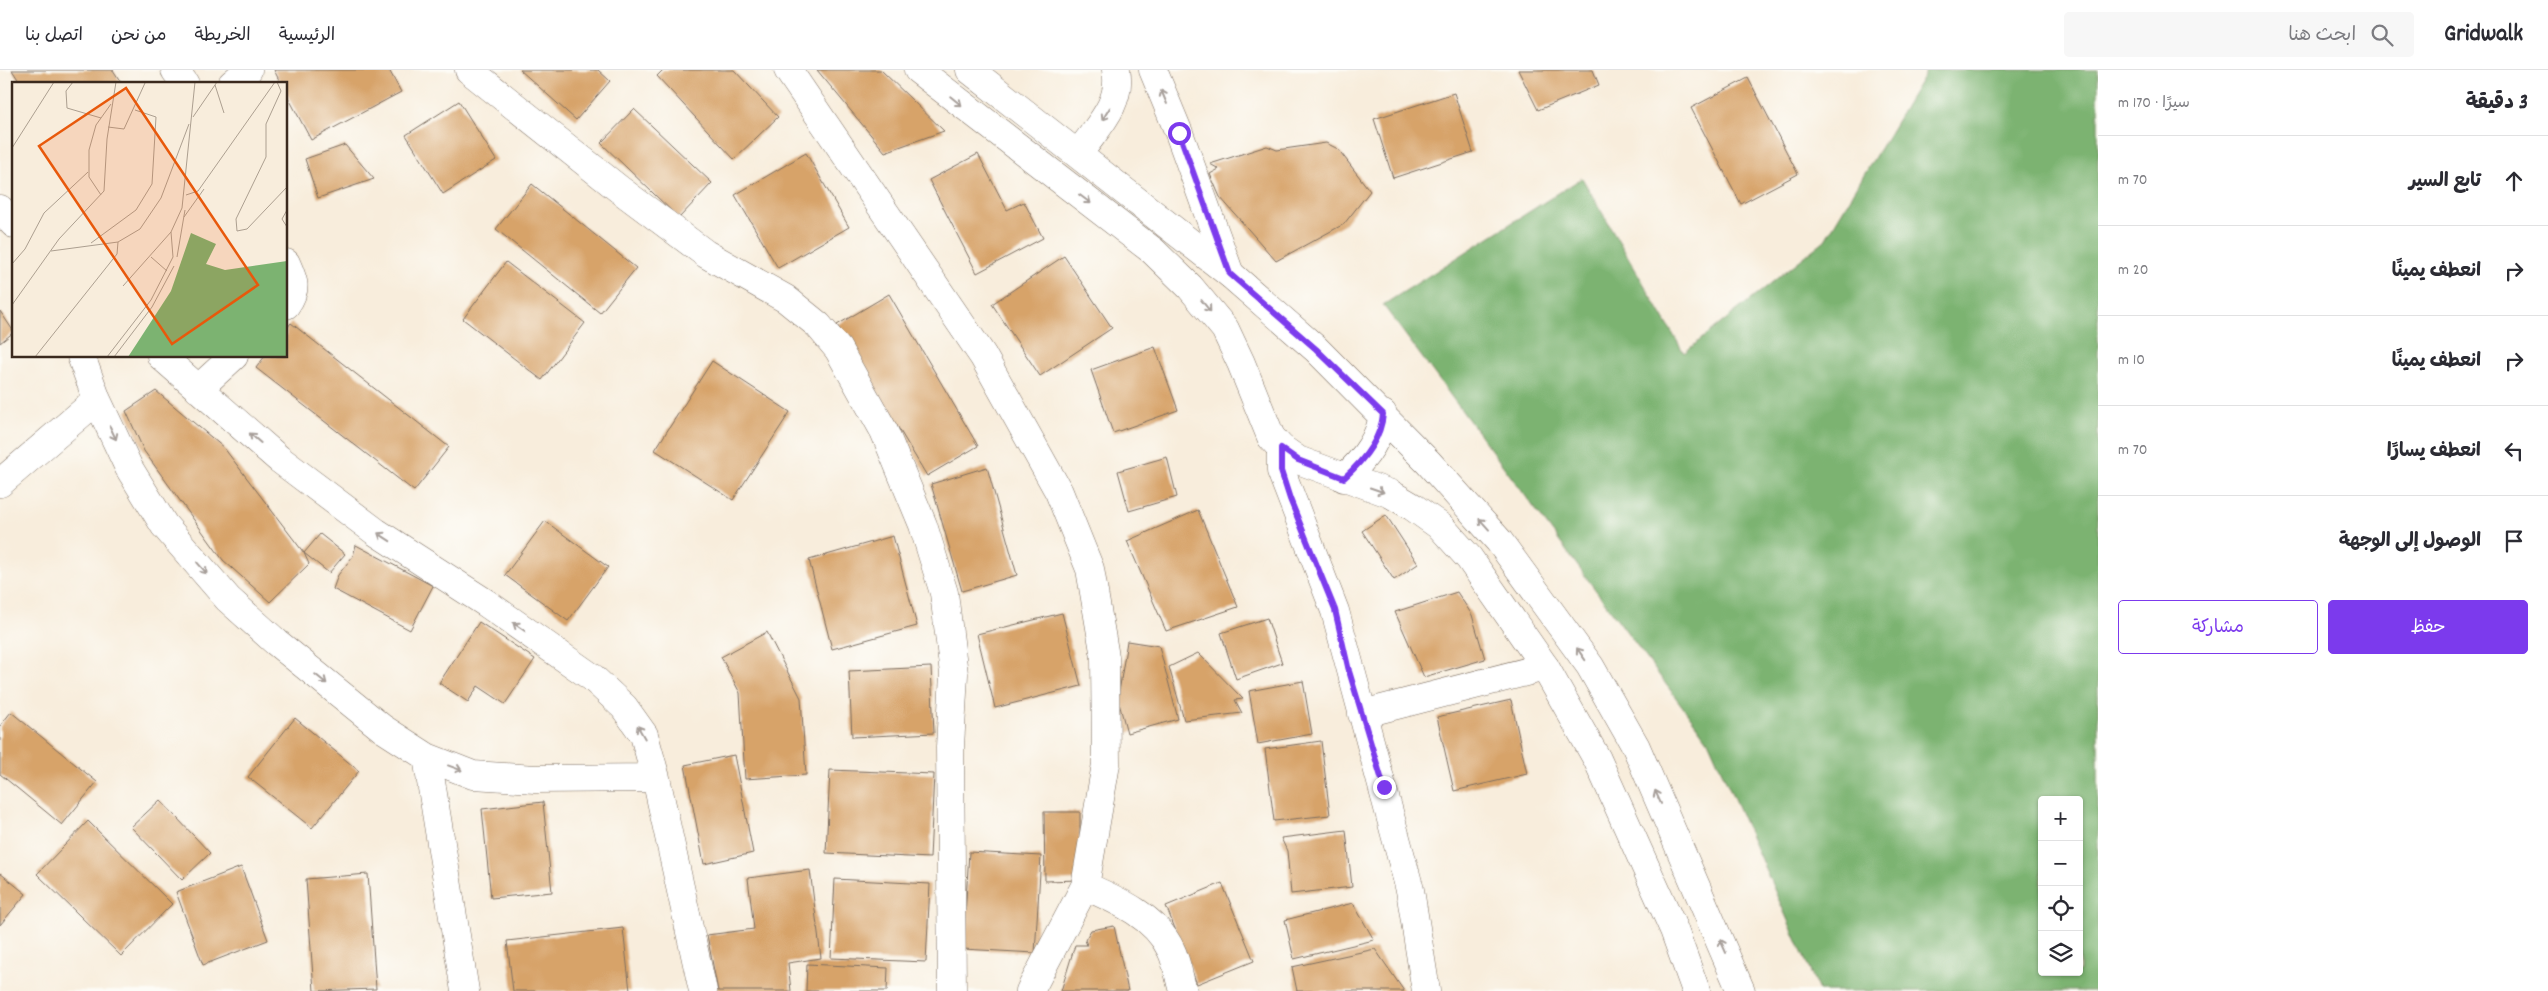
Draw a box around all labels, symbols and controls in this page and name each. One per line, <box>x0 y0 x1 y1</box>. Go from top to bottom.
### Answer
search box <box>2064 12 2414 57</box>
text: Gridwalk <box>2444 18 2523 52</box>
icon: search <box>2368 21 2396 49</box>
text: ابحث هنا <box>2288 23 2356 50</box>
text: اتصل بنا <box>25 24 83 49</box>
text: من نحن <box>111 24 167 49</box>
text: الخريطة <box>195 24 251 49</box>
text: الرئيسية <box>279 24 335 49</box>
inset map <box>12 82 288 358</box>
text: 3 دقيقة <box>2465 89 2528 119</box>
one-way arrow <box>1159 90 1168 105</box>
text: سيرًا · 170 m <box>2118 92 2190 115</box>
one-way arrow <box>949 95 962 106</box>
one-way arrow <box>1101 107 1111 121</box>
route start <box>1168 122 1191 145</box>
icon: ahead <box>2500 167 2528 195</box>
text: 70 m <box>2118 169 2148 192</box>
text: تابع السير <box>2409 169 2481 196</box>
one-way arrow <box>1078 194 1091 205</box>
icon: right <box>2500 257 2528 285</box>
text: 20 m <box>2118 259 2148 282</box>
text: انعطف يمينًا <box>2392 259 2481 286</box>
one-way arrow <box>1201 299 1212 312</box>
icon: right <box>2500 347 2528 375</box>
text: 10 m <box>2118 349 2145 372</box>
text: انعطف يمينًا <box>2392 349 2481 376</box>
one-way arrow <box>108 426 118 441</box>
one-way arrow <box>248 432 261 444</box>
icon: left <box>2500 437 2528 465</box>
text: 70 m <box>2118 439 2148 462</box>
text: انعطف يسارًا <box>2387 439 2481 466</box>
one-way arrow <box>1369 486 1385 495</box>
one-way arrow <box>1478 517 1490 530</box>
icon: arrive <box>2500 527 2528 555</box>
text: الوصول إلى الوجهة <box>2339 529 2481 556</box>
one-way arrow <box>377 532 391 542</box>
one-way arrow <box>196 562 208 575</box>
button: مشاركة <box>2118 600 2318 654</box>
button: حفظ <box>2328 600 2528 654</box>
one-way arrow <box>513 621 526 632</box>
one-way arrow <box>1576 647 1586 661</box>
one-way arrow <box>314 673 327 684</box>
one-way arrow <box>635 725 645 739</box>
one-way arrow <box>447 764 462 773</box>
route end <box>1373 776 1396 799</box>
one-way arrow <box>1652 790 1662 805</box>
map controls <box>2038 796 2083 976</box>
button: + <box>2038 796 2083 841</box>
button: − <box>2038 841 2083 886</box>
button: locate <box>2038 886 2083 931</box>
button: layers <box>2038 931 2083 976</box>
one-way arrow <box>1717 939 1727 954</box>

